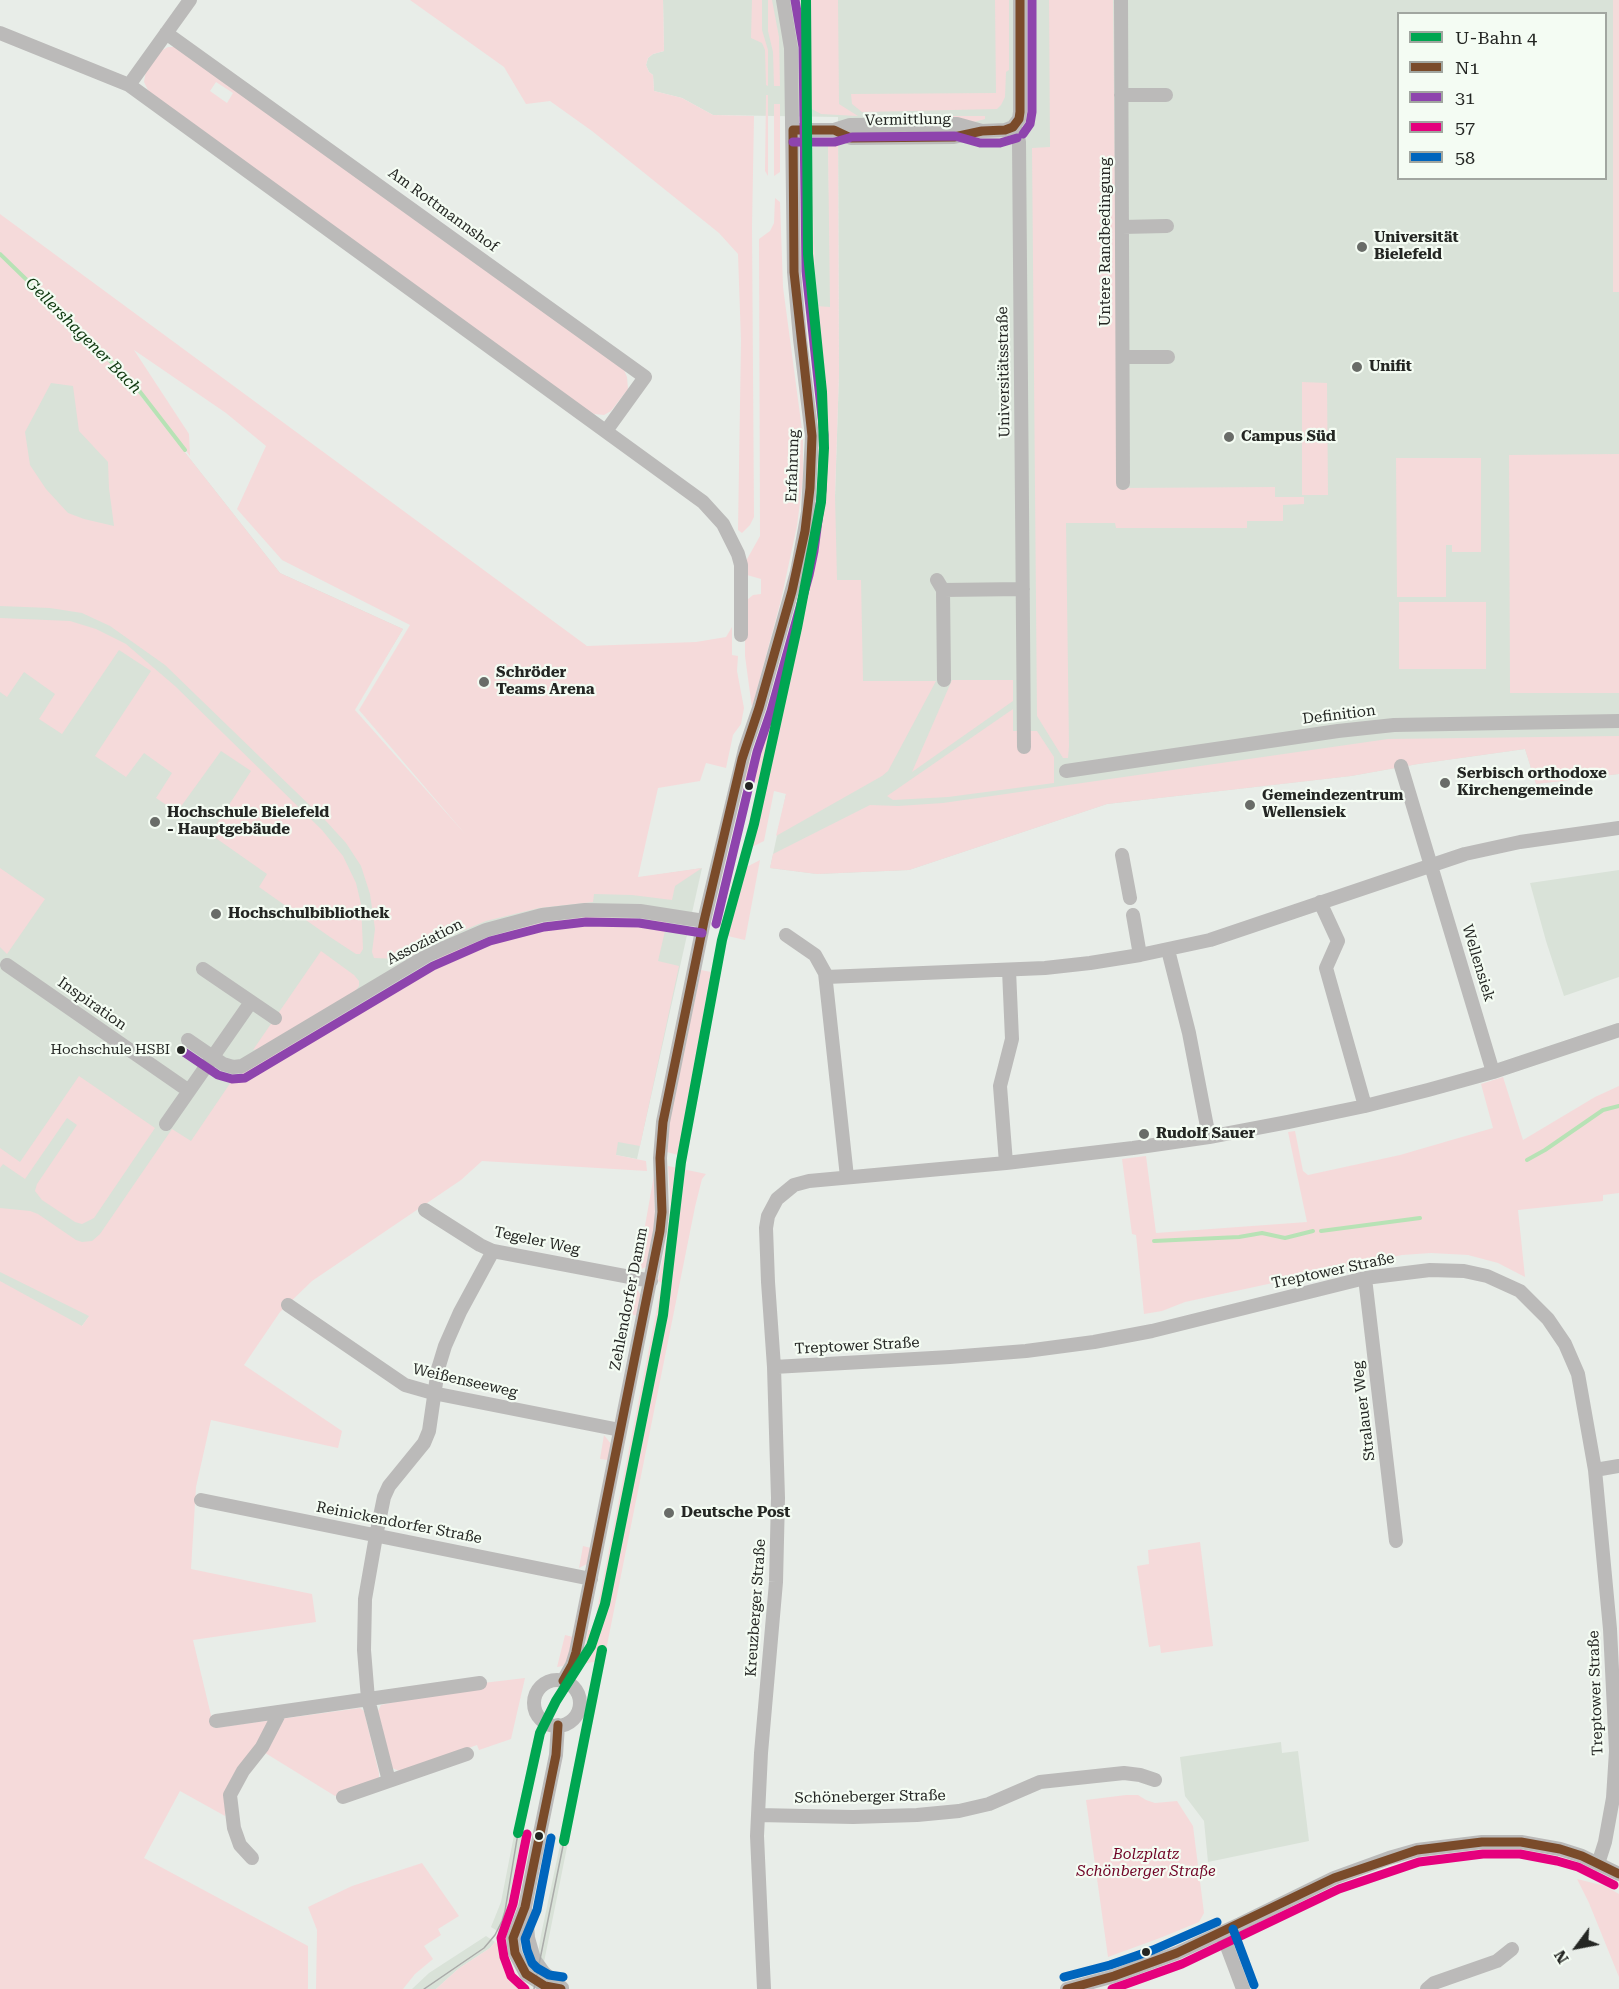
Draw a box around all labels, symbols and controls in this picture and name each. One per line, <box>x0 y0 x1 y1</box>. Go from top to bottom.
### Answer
legend <box>1397 12 1607 180</box>
text: U-Bahn 4 <box>1455 27 1537 48</box>
text: N1 <box>1455 57 1479 78</box>
text: 31 <box>1455 87 1475 108</box>
street label: Vermittlung <box>865 110 951 130</box>
text: 57 <box>1455 117 1475 138</box>
text: 58 <box>1455 147 1475 168</box>
street label: Untere Randbedingung <box>1097 158 1115 326</box>
street label: Am Rottmannshof <box>385 164 501 256</box>
place label: Universität Bielefeld <box>1374 229 1459 264</box>
marker: Universität Bielefeld <box>1355 240 1369 254</box>
water label: Gellershagener Bach <box>21 274 145 398</box>
street label: Universitätsstraße <box>994 306 1014 438</box>
place label: Unifit <box>1369 358 1412 376</box>
marker: Unifit <box>1350 360 1364 374</box>
place label: Campus Süd <box>1241 428 1336 446</box>
street label: Erfahrung <box>783 429 803 503</box>
marker: Campus Süd <box>1222 430 1236 444</box>
place label: Schröder Teams Arena <box>496 664 595 699</box>
marker: Schröder Teams Arena <box>477 675 491 689</box>
street label: Definition <box>1301 702 1377 728</box>
place label: Serbisch orthodoxe Kirchengemeinde <box>1457 765 1607 800</box>
marker: Serbisch orthodoxe Kirchengemeinde <box>1438 776 1452 790</box>
unlabelled marker <box>743 780 755 792</box>
place label: Gemeindezentrum Wellensiek <box>1262 787 1404 822</box>
marker: Gemeindezentrum Wellensiek <box>1243 798 1257 812</box>
place label: Hochschule Bielefeld - Hauptgebäude <box>167 804 329 839</box>
marker: Hochschule Bielefeld - Hauptgebäude <box>148 815 162 829</box>
place label: Hochschulbibliothek <box>228 905 390 923</box>
marker: Hochschulbibliothek <box>209 907 223 921</box>
street label: Assoziation <box>384 915 466 969</box>
street label: Wellensiek <box>1458 922 1498 1004</box>
street label: Inspiration <box>54 974 130 1034</box>
place label: Hochschule HSBI <box>50 1042 170 1058</box>
marker: Hochschule HSBI <box>175 1044 187 1056</box>
place label: Rudolf Sauer <box>1156 1125 1255 1143</box>
marker: Rudolf Sauer <box>1137 1127 1151 1141</box>
street label: Tegeler Weg <box>492 1223 582 1259</box>
street label: Zehlendorfer Damm <box>606 1226 652 1372</box>
street label: Treptower Straße <box>1270 1249 1396 1293</box>
street label: Treptower Straße <box>794 1334 920 1358</box>
street label: Weißenseeweg <box>411 1360 519 1402</box>
street label: Stralauer Weg <box>1349 1360 1379 1462</box>
street label: Reinickendorfer Straße <box>315 1498 483 1548</box>
place label: Deutsche Post <box>681 1504 790 1522</box>
marker: Deutsche Post <box>662 1506 676 1520</box>
street label: Kreuzberger Straße <box>742 1538 770 1678</box>
street label: Treptower Straße <box>1585 1630 1607 1756</box>
street label: Schöneberger Straße <box>794 1787 946 1807</box>
unlabelled marker <box>533 1830 545 1842</box>
park label: Bolzplatz Schönberger Straße <box>1076 1846 1216 1881</box>
north arrow <box>1547 1917 1607 1977</box>
unlabelled marker <box>1140 1946 1152 1958</box>
text: N <box>1550 1947 1573 1967</box>

